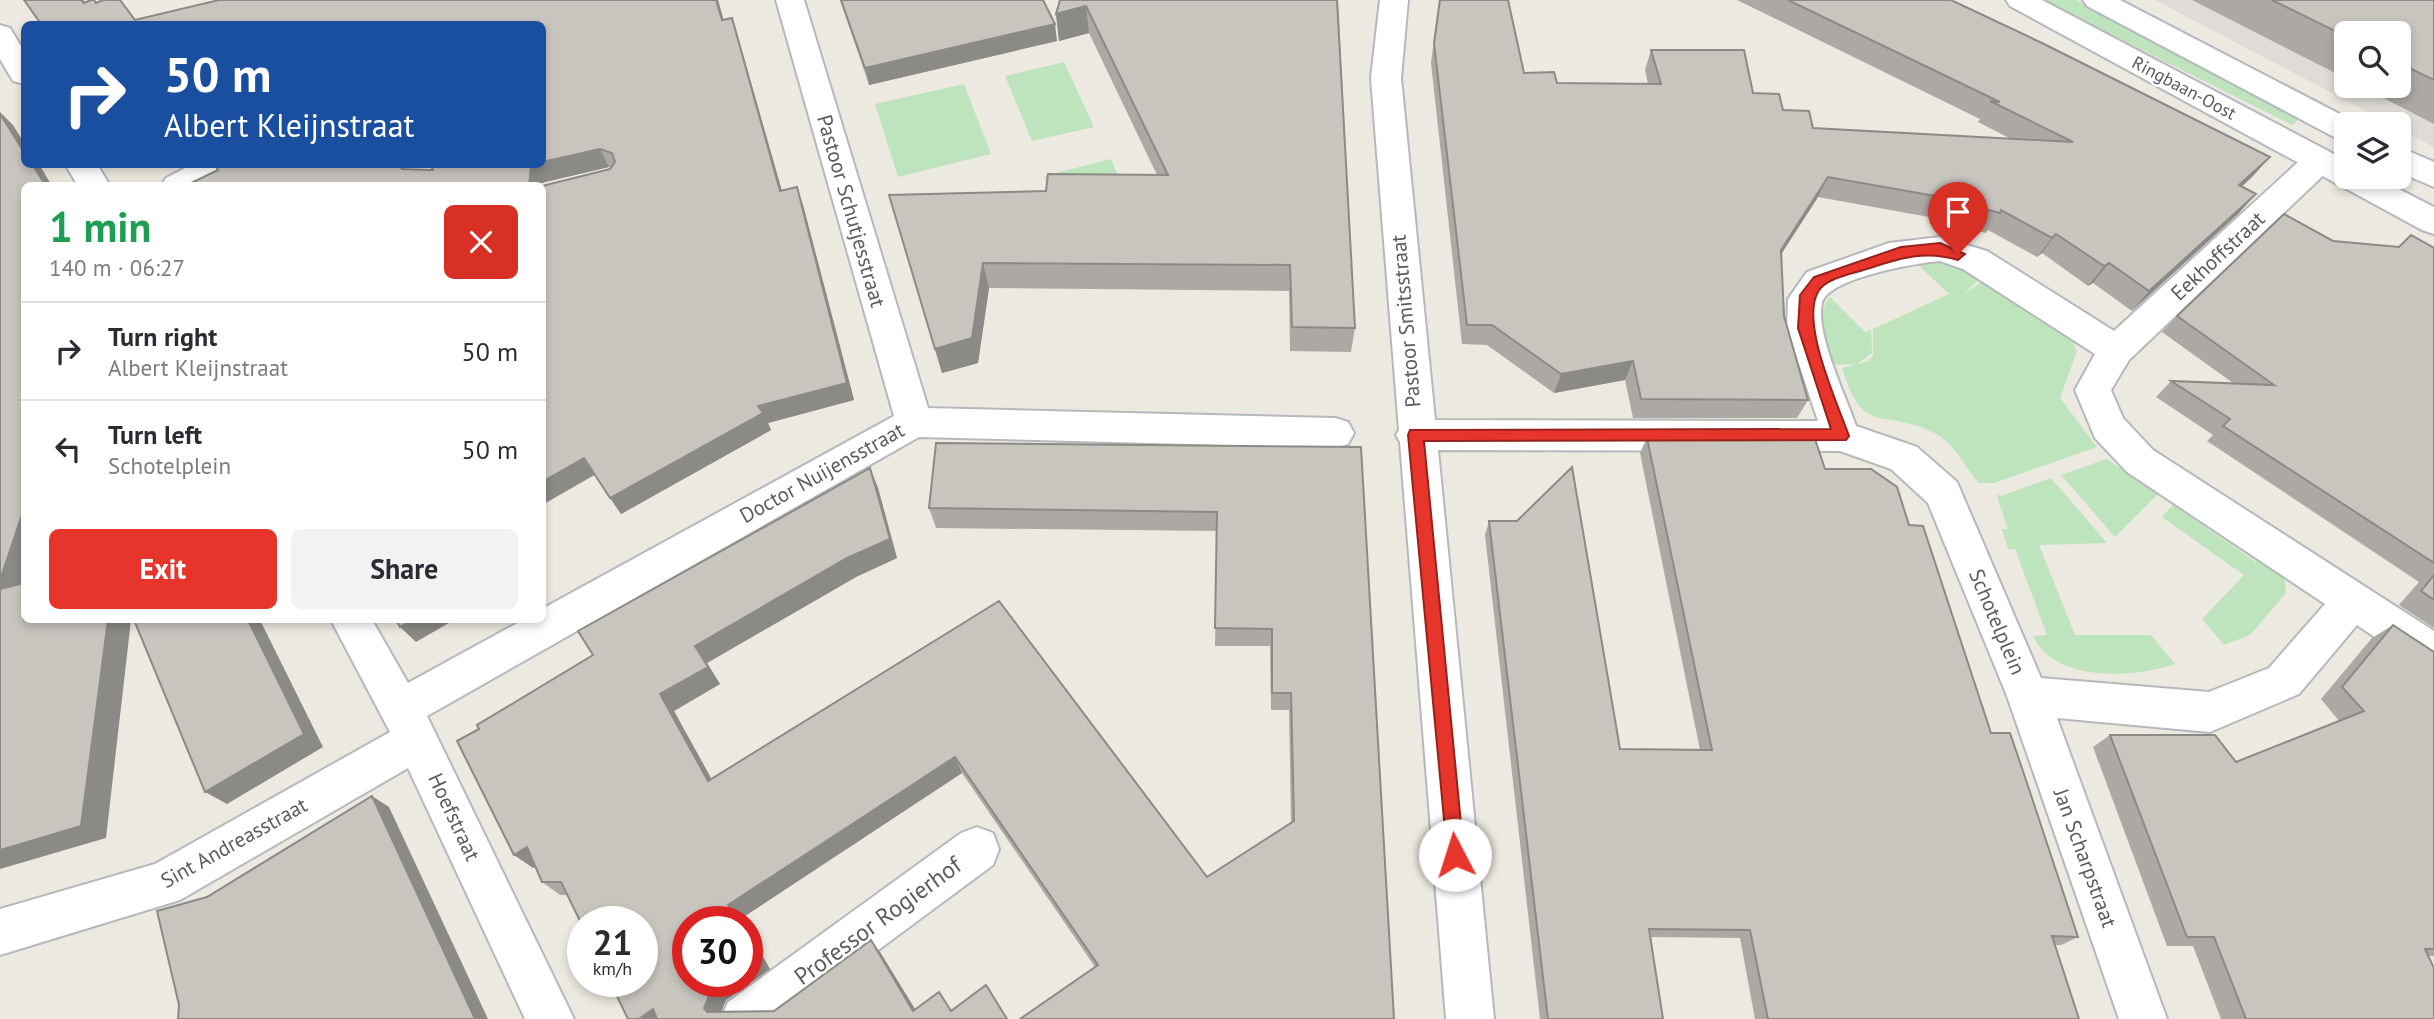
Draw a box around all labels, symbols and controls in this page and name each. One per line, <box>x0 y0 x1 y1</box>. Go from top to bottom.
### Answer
map controls <box>2334 21 2411 189</box>
button: search <box>2334 21 2411 98</box>
text: 50 m <box>164 42 271 106</box>
icon: right <box>49 49 140 140</box>
street label: Ringbaan-Oost <box>2128 51 2240 125</box>
text: Albert Kleijnstraat <box>164 104 414 146</box>
street label: Pastoor Schutjesstraat <box>811 111 892 310</box>
button: layers <box>2334 112 2411 189</box>
pin <box>1928 182 1988 254</box>
icon: arrive <box>1939 193 1977 231</box>
text: 1 min <box>49 199 151 254</box>
button: close <box>444 205 518 279</box>
street label: Eekhoffstraat <box>2165 205 2270 306</box>
street label: Pastoor Smitsstraat <box>1385 234 1427 409</box>
text: 140 m · 06:27 <box>49 253 185 282</box>
text: Turn right <box>108 320 217 353</box>
icon: right <box>49 332 87 370</box>
text: 50 m <box>462 335 518 368</box>
text: Albert Kleijnstraat <box>108 353 288 382</box>
street label: Doctor Nuijensstraat <box>735 416 909 529</box>
text: Turn left <box>108 418 202 451</box>
icon: left <box>49 430 87 468</box>
text: 50 m <box>462 433 518 466</box>
text: Schotelplein <box>108 451 231 480</box>
button: Exit <box>49 529 277 609</box>
button: Share <box>291 529 518 609</box>
street label: Schotelplein <box>1963 565 2032 679</box>
street label: Hoefstraat <box>422 769 487 865</box>
street label: Jan Scharpstraat <box>2048 784 2123 931</box>
street label: Sint Andreasstraat <box>156 791 312 894</box>
position arrow <box>1418 818 1492 892</box>
street label: Professor Rogierhof <box>788 849 969 992</box>
speed limit sign: 30 <box>672 906 763 997</box>
text: 21 <box>593 919 632 965</box>
text: km/h <box>593 957 632 980</box>

